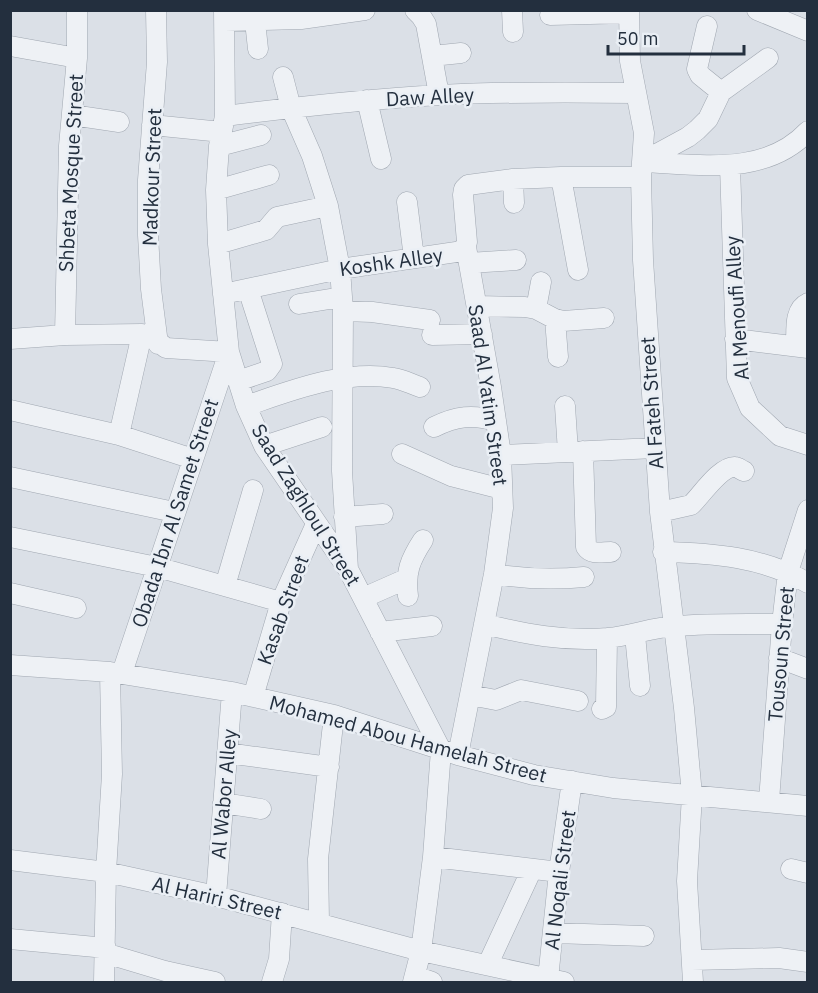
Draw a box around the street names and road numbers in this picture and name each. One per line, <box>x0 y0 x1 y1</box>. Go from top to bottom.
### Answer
street label: Shbeta Mosque Street <box>52 73 89 273</box>
street label: Daw Alley <box>385 81 475 112</box>
street label: Madkour Street <box>136 107 167 247</box>
street label: Al Menoufi Alley <box>718 235 755 381</box>
street label: Koshk Alley <box>337 241 444 282</box>
street label: Saad Al Yatim Street <box>462 302 515 487</box>
street label: Al Fateh Street <box>633 336 670 470</box>
street label: Obada Ibn Al Samet Street <box>125 395 224 631</box>
street label: Saad Zaghloul Street <box>246 418 367 591</box>
street label: Kasab Street <box>250 551 315 668</box>
street label: Tousoun Street <box>761 585 800 723</box>
street label: Mohamed Abou Hamelah Street <box>266 688 550 789</box>
street label: Al Wabor Alley <box>204 728 243 860</box>
street label: Al Noqali Street <box>538 809 581 951</box>
street label: Al Hariri Street <box>150 870 284 926</box>

